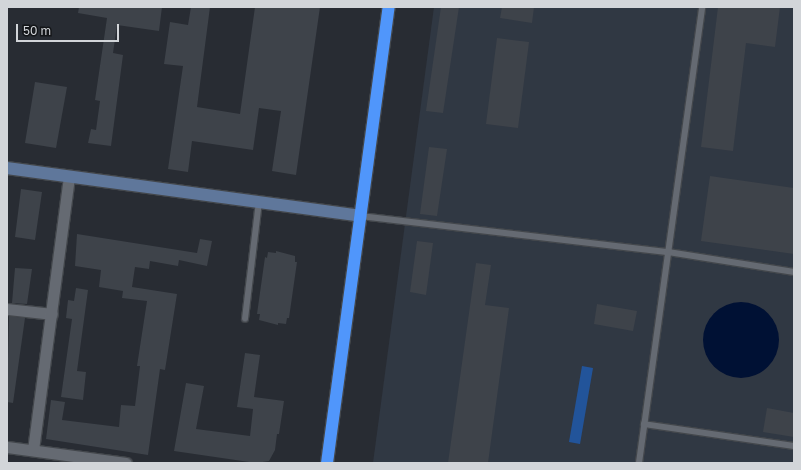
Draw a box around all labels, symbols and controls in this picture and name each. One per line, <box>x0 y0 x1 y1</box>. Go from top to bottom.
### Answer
scale bar <box>18 16 121 42</box>
text: 50 m <box>23 23 51 38</box>

